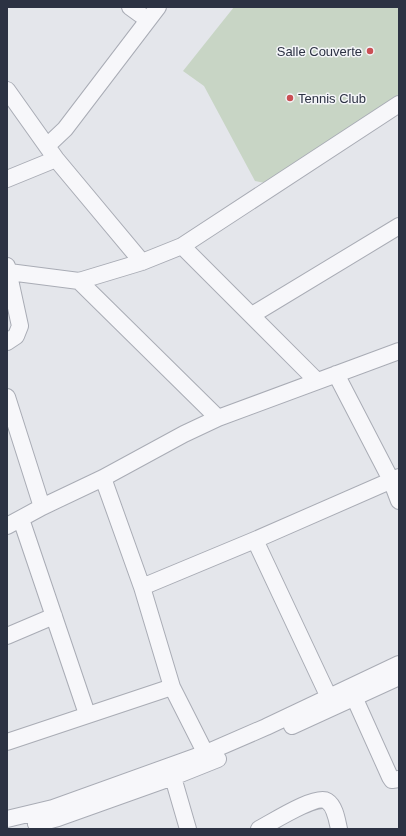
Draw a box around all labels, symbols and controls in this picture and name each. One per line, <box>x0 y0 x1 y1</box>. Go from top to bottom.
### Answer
place label: Salle Couverte <box>277 44 362 59</box>
marker: Salle Couverte <box>365 46 375 56</box>
place label: Tennis Club <box>298 91 366 106</box>
marker: Tennis Club <box>285 93 295 103</box>

